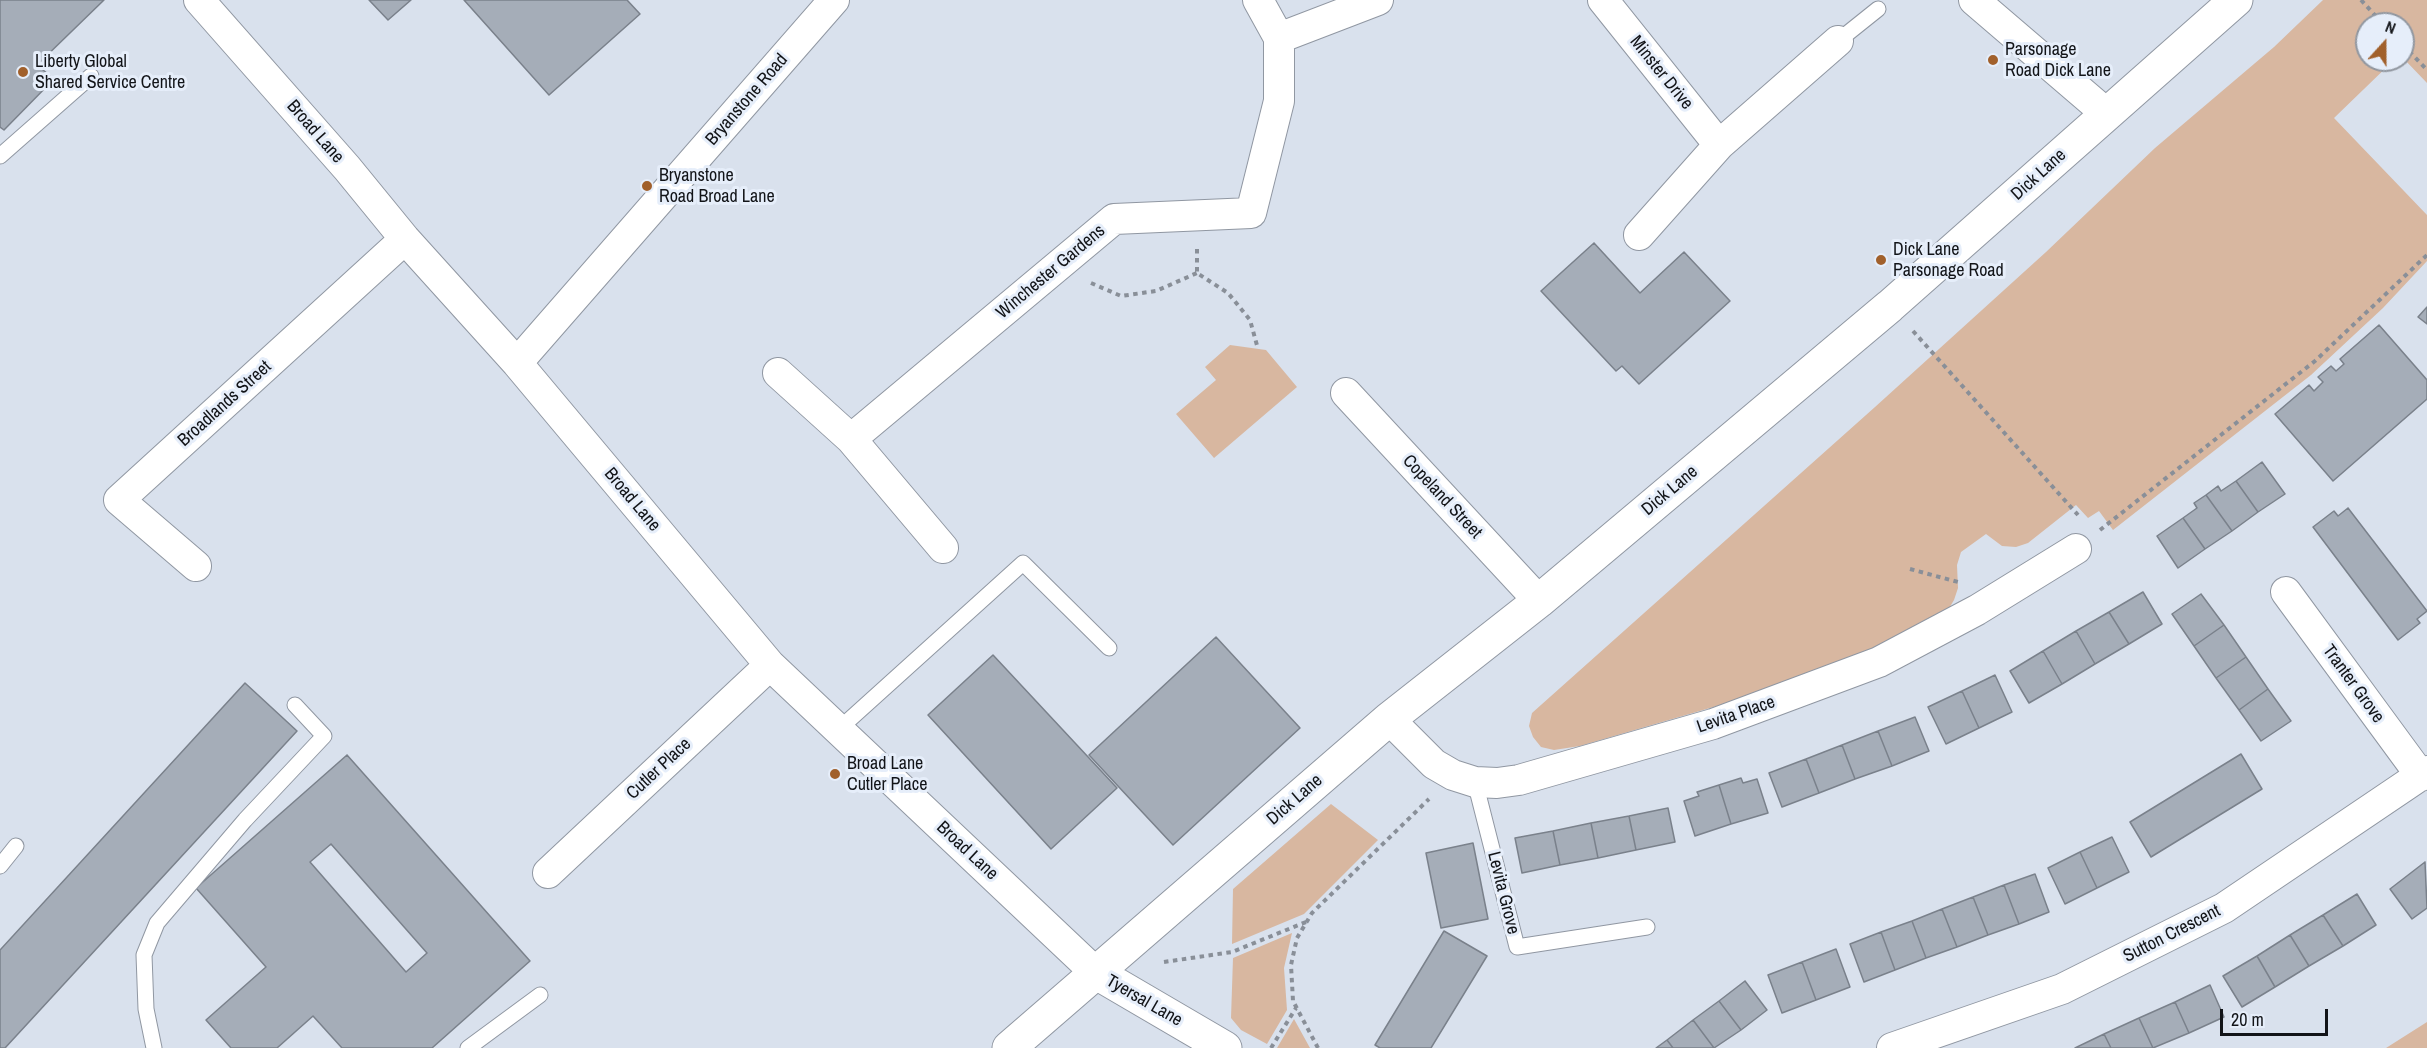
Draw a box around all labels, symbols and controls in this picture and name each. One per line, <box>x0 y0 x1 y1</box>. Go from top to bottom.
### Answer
north arrow <box>2355 12 2415 72</box>
text: N <box>2382 15 2399 39</box>
street label: Minster Drive <box>1625 32 1697 114</box>
place label: Parsonage Road Dick Lane <box>2005 39 2111 82</box>
street label: Bryanstone Road <box>701 50 793 150</box>
place label: Liberty Global Shared Service Centre <box>35 51 185 94</box>
marker: Parsonage Road Dick Lane <box>1986 53 2000 67</box>
marker: Liberty Global Shared Service Centre <box>16 65 30 79</box>
street label: Broad Lane <box>282 96 348 168</box>
street label: Dick Lane <box>2007 145 2071 205</box>
place label: Bryanstone Road Broad Lane <box>659 165 775 207</box>
marker: Bryanstone Road Broad Lane <box>640 179 654 193</box>
street label: Winchester Gardens <box>992 220 1110 324</box>
place label: Dick Lane Parsonage Road <box>1893 239 2004 282</box>
marker: Dick Lane Parsonage Road <box>1874 253 1888 267</box>
street label: Broadlands Street <box>174 356 276 452</box>
street label: Copeland Street <box>1398 451 1486 543</box>
street label: Dick Lane <box>1638 461 1702 521</box>
street label: Broad Lane <box>599 464 665 536</box>
street label: Tranter Grove <box>2317 641 2389 727</box>
street label: Levita Place <box>1694 692 1778 738</box>
street label: Cutler Place <box>622 734 696 804</box>
place label: Broad Lane Cutler Place <box>847 753 927 795</box>
marker: Broad Lane Cutler Place <box>828 767 842 781</box>
street label: Dick Lane <box>1263 770 1327 830</box>
street label: Broad Lane <box>932 817 1002 885</box>
street label: Levita Grove <box>1482 849 1524 937</box>
street label: Sutton Crescent <box>2120 900 2224 968</box>
street label: Tyersal Lane <box>1102 971 1186 1031</box>
scale bar <box>2223 997 2331 1035</box>
text: 20 m <box>2231 1007 2264 1032</box>

